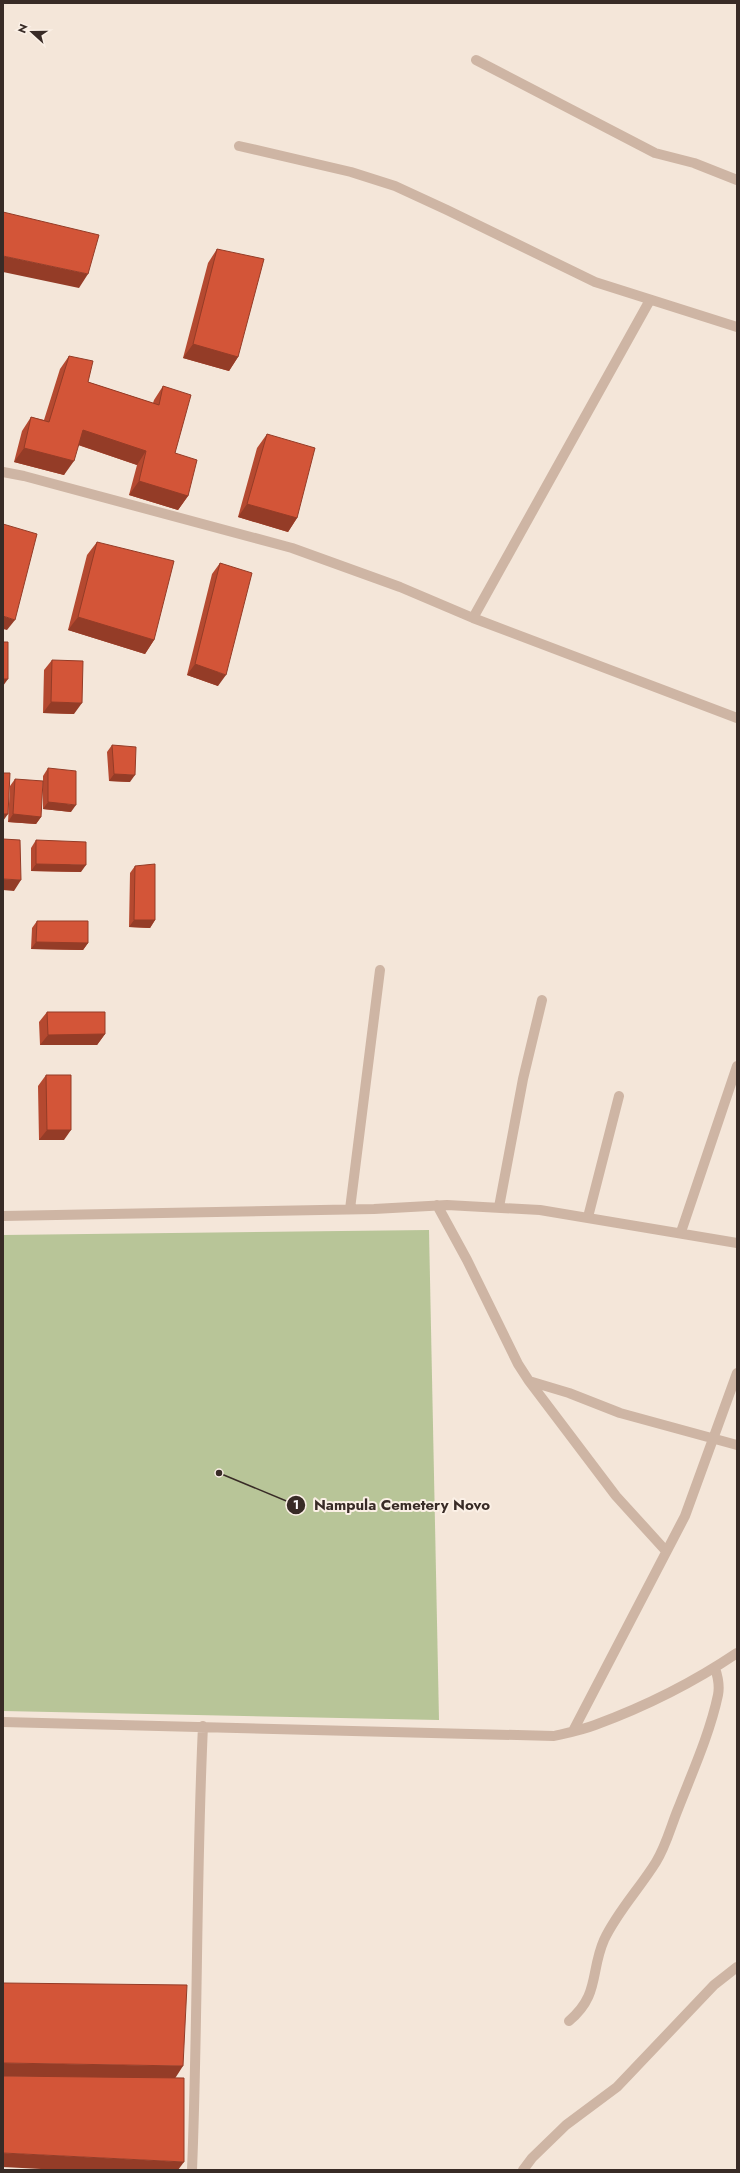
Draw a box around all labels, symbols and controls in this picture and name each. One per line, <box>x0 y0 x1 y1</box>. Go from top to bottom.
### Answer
north arrow <box>12 12 52 52</box>
text: N <box>14 21 32 35</box>
callout: Nampula Cemetery Novo <box>286 1491 498 1518</box>
text: Nampula Cemetery Novo <box>314 1494 490 1516</box>
text: 1 <box>293 1496 299 1514</box>

